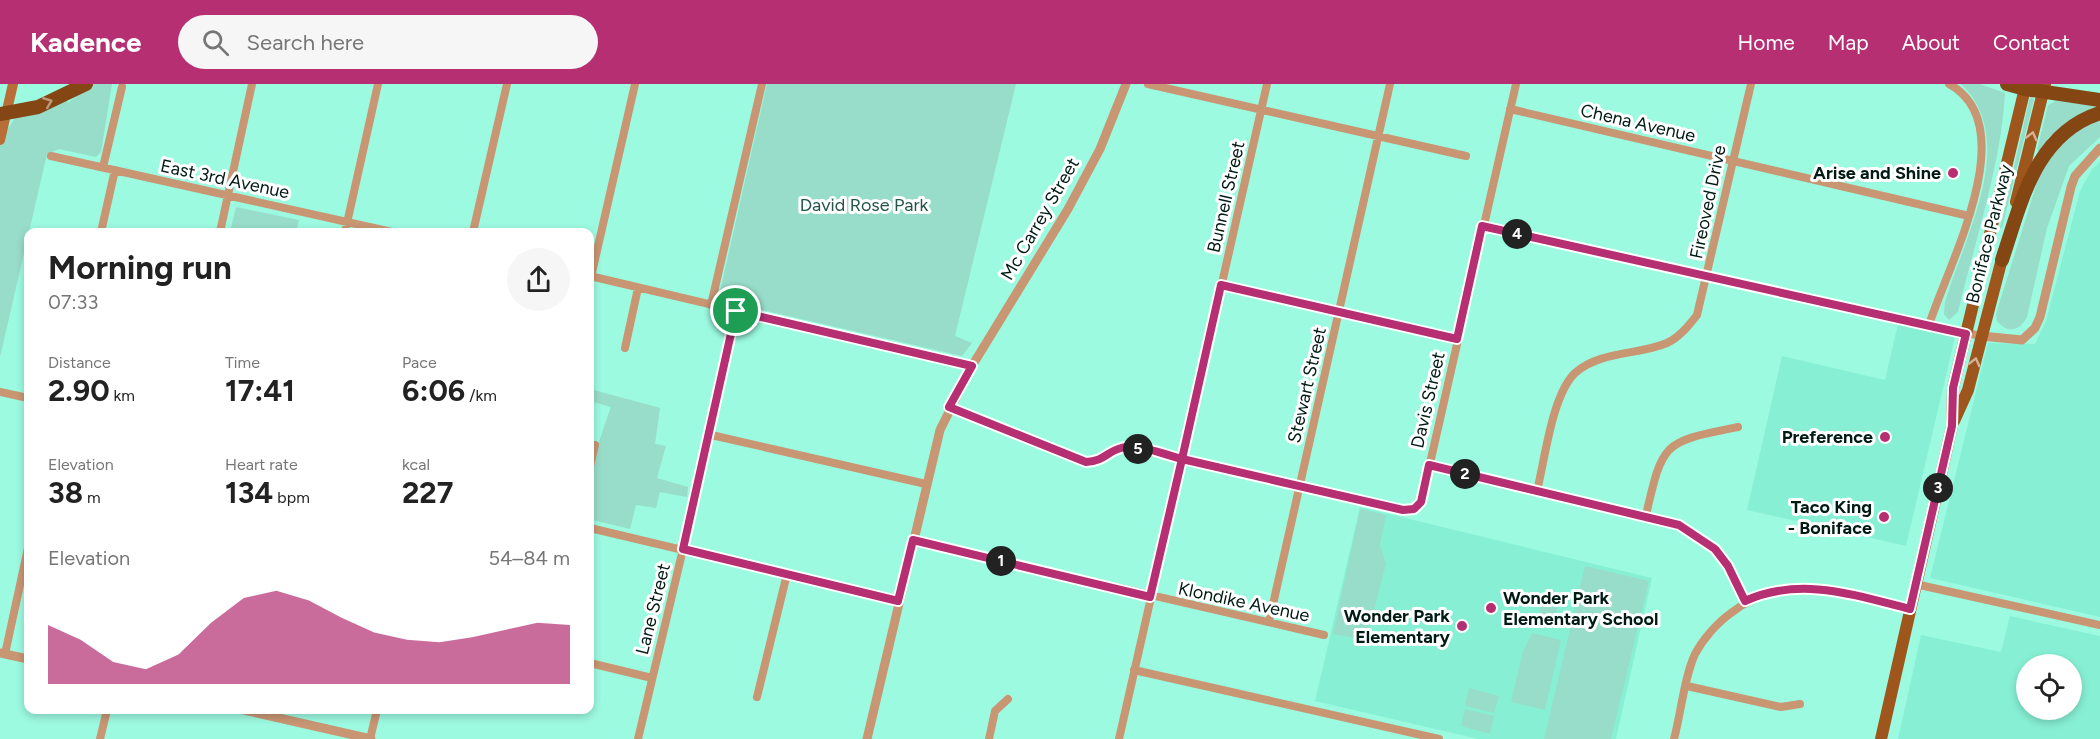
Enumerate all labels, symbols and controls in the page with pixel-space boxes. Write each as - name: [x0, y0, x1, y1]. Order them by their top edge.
- search box: [178, 15, 598, 69]
- text: Kadence: [30, 25, 142, 59]
- icon: search: [199, 26, 232, 59]
- text: Search here: [247, 29, 364, 56]
- text: Home: [1738, 30, 1795, 55]
- text: Map: [1828, 30, 1869, 55]
- text: About: [1902, 30, 1960, 55]
- text: Contact: [1993, 30, 2070, 55]
- one-way arrow: [42, 97, 53, 110]
- street label: Chena Avenue: [1578, 99, 1698, 147]
- one-way arrow: [2024, 132, 2037, 142]
- street label: Bunnell Street: [1202, 139, 1250, 255]
- street label: Fireoved Drive: [1685, 143, 1731, 261]
- street label: Mc Carrey Street: [996, 154, 1084, 284]
- street label: East 3rd Avenue: [159, 155, 292, 203]
- place label: Arise and Shine: [1813, 162, 1941, 184]
- street label: Boniface Parkway: [1961, 162, 2017, 306]
- marker: Arise and Shine: [1946, 166, 1960, 180]
- park label: David Rose Park: [800, 194, 929, 216]
- pin: 4: [1502, 219, 1532, 249]
- text: 4: [1512, 224, 1522, 243]
- text: Morning run: [48, 248, 232, 287]
- button: share: [507, 248, 570, 311]
- pin: [710, 285, 761, 336]
- text: 07:33: [48, 290, 98, 314]
- icon: arrive: [719, 294, 752, 327]
- street label: Stewart Street: [1283, 325, 1331, 445]
- street label: Davis Street: [1406, 349, 1450, 450]
- text: Distance: [48, 353, 111, 372]
- text: Time: [225, 353, 260, 372]
- text: Pace: [402, 353, 437, 372]
- one-way arrow: [1968, 357, 1981, 367]
- text: 2.90: [48, 372, 110, 409]
- text: 17:41: [225, 372, 295, 409]
- text: 6:06: [402, 372, 465, 409]
- text: km: [110, 386, 135, 405]
- text: /km: [465, 386, 497, 405]
- place label: Preference: [1782, 426, 1873, 448]
- marker: Preference: [1878, 430, 1892, 444]
- pin: 5: [1123, 434, 1153, 464]
- text: 5: [1133, 439, 1143, 458]
- text: Elevation: [48, 455, 114, 474]
- text: Heart rate: [225, 455, 298, 474]
- text: kcal: [402, 455, 430, 474]
- pin: 2: [1450, 459, 1480, 489]
- text: 2: [1460, 464, 1470, 483]
- pin: 3: [1923, 473, 1953, 503]
- text: 38: [48, 474, 83, 511]
- text: 134: [225, 474, 273, 511]
- text: 227: [402, 474, 453, 511]
- text: 3: [1934, 478, 1942, 497]
- text: m: [83, 488, 101, 507]
- text: bpm: [273, 488, 310, 507]
- place label: Taco King - Boniface: [1788, 496, 1872, 539]
- marker: Taco King - Boniface: [1877, 510, 1891, 524]
- text: Elevation: [48, 546, 130, 570]
- text: 54–84 m: [488, 546, 570, 570]
- pin: 1: [986, 546, 1016, 576]
- text: 1: [998, 551, 1004, 570]
- street label: Lane Street: [631, 561, 675, 657]
- street label: Klondike Avenue: [1176, 577, 1312, 627]
- place label: Wonder Park Elementary School: [1503, 587, 1658, 630]
- marker: Wonder Park Elementary School: [1484, 601, 1498, 615]
- place label: Wonder Park Elementary: [1344, 605, 1451, 648]
- marker: Wonder Park Elementary: [1455, 619, 1469, 633]
- map controls: [2016, 654, 2082, 720]
- button: locate: [2016, 654, 2082, 720]

